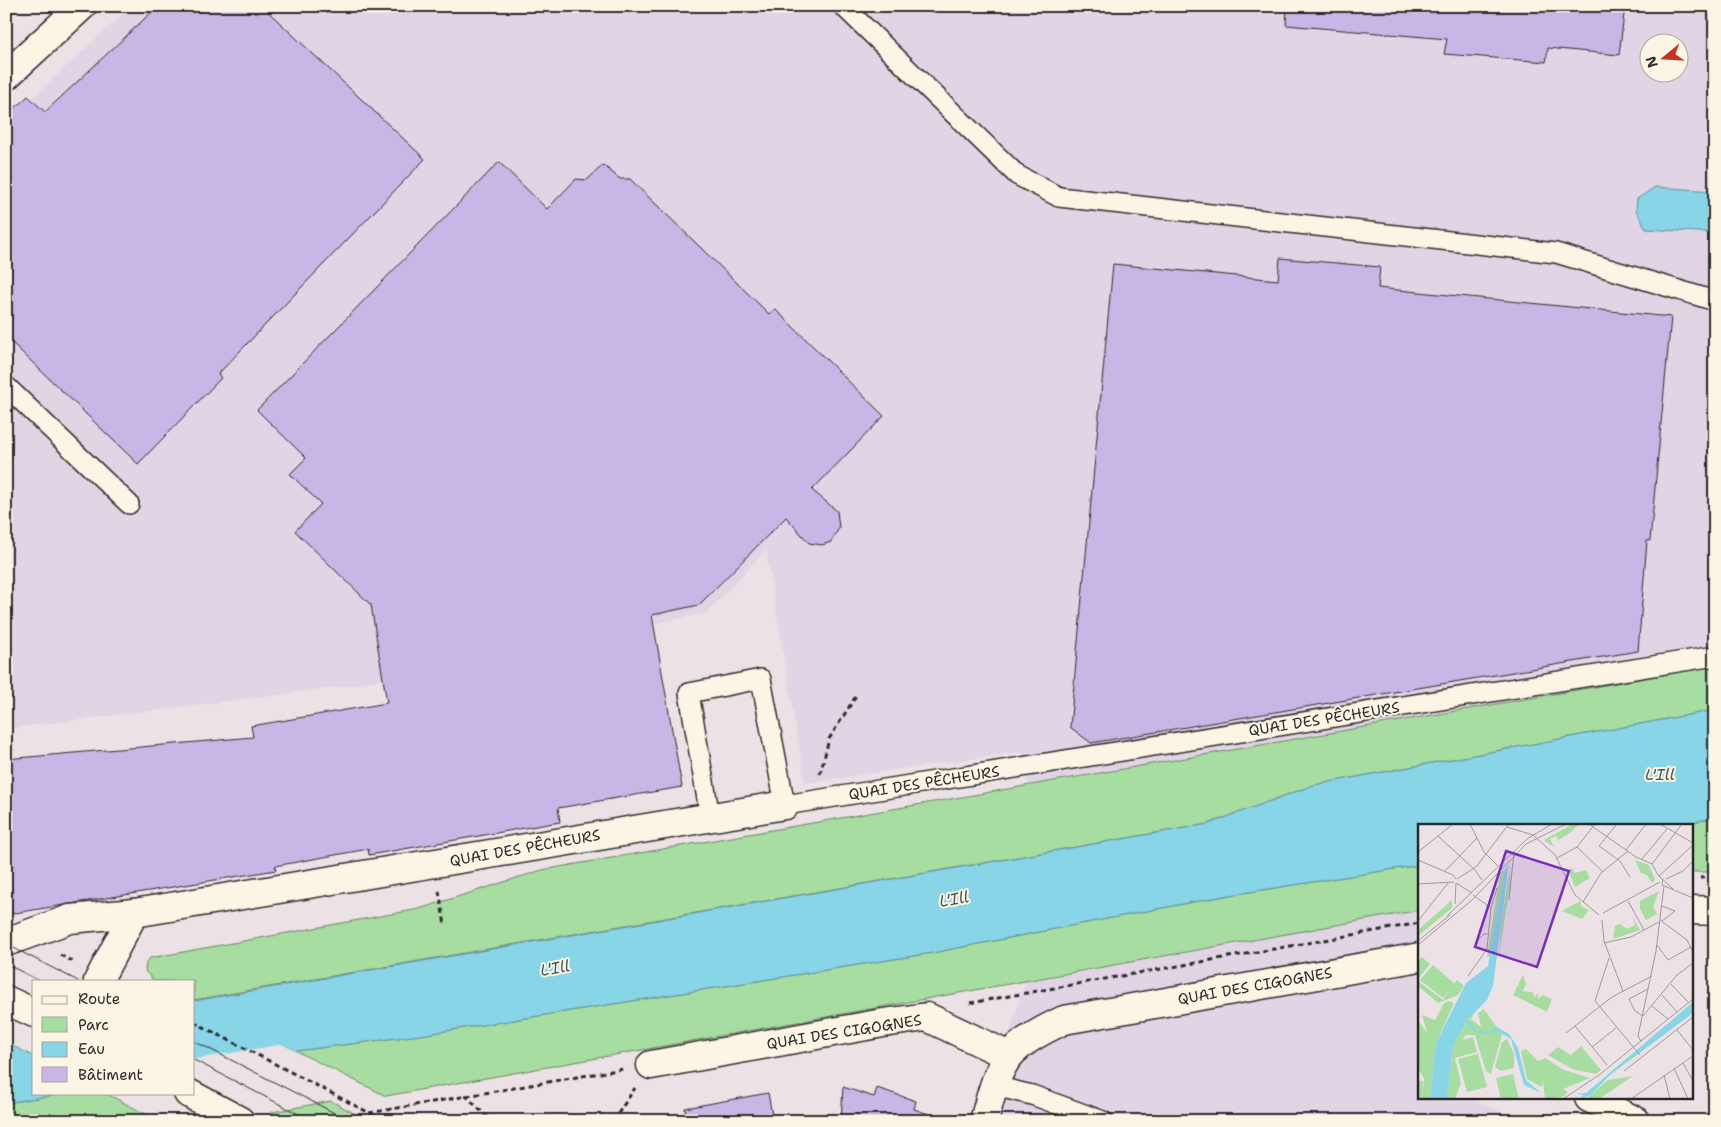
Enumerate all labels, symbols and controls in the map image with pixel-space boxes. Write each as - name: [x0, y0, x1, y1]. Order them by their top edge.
- north arrow: [1638, 32, 1688, 82]
- text: N: [1641, 54, 1662, 70]
- street label: QUAI DES PÊCHEURS: [1247, 696, 1401, 741]
- street label: QUAI DES PÊCHEURS: [847, 760, 1001, 805]
- water label: L'Ill: [1645, 764, 1675, 785]
- street label: QUAI DES PÊCHEURS: [448, 824, 602, 871]
- inset map: [1418, 824, 1694, 1100]
- water label: L'Ill: [937, 886, 971, 912]
- water label: L'Ill: [538, 955, 572, 981]
- street label: QUAI DES CIGOGNES: [1176, 963, 1334, 1009]
- legend: [32, 980, 195, 1094]
- text: Route: [78, 989, 120, 1009]
- street label: QUAI DES CIGOGNES: [765, 1010, 923, 1054]
- text: Parc: [78, 1015, 109, 1035]
- text: Eau: [78, 1039, 105, 1059]
- text: Bâtiment: [78, 1065, 143, 1085]

